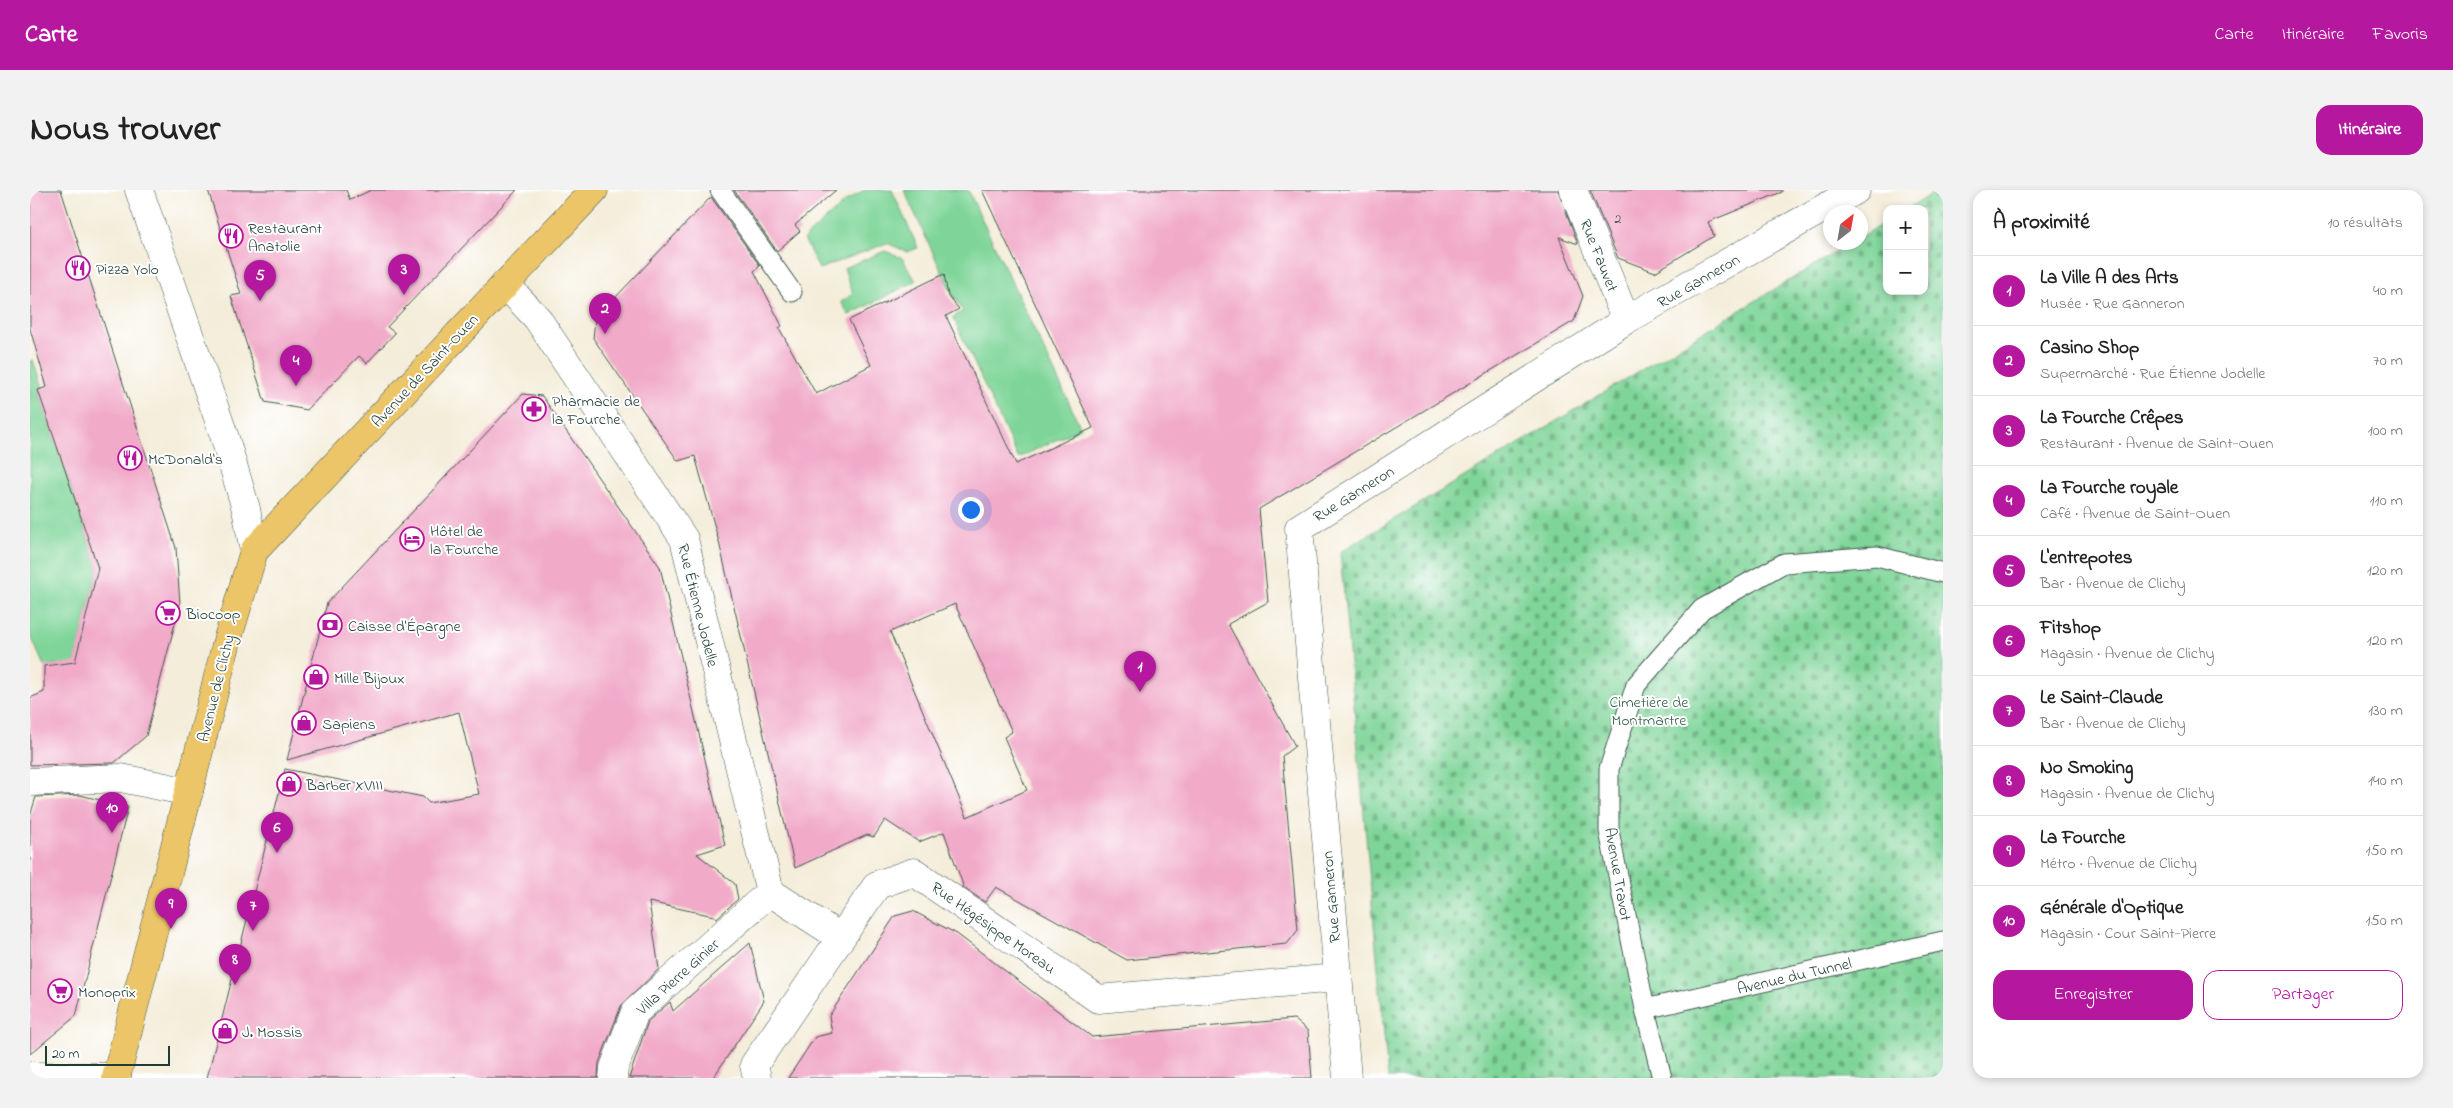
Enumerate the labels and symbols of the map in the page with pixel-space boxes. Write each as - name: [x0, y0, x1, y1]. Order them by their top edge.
- north arrow: [1823, 205, 1868, 250]
- house number: 2: [1615, 209, 1622, 230]
- street label: Rue Fauvet: [1573, 216, 1624, 296]
- place label: Restaurant Anatolie: [248, 217, 323, 259]
- restaurant icon: Restaurant Anatolie: [218, 223, 244, 249]
- street label: Rue Ganneron: [1653, 248, 1745, 315]
- pin: 3: [388, 254, 420, 295]
- restaurant icon: Pizza Yolo: [65, 255, 91, 281]
- place label: Pizza Yolo: [96, 258, 159, 282]
- pin: 5: [244, 260, 276, 301]
- pin: 2: [589, 293, 621, 334]
- street label: Avenue de Saint-Ouen: [366, 309, 485, 434]
- pin: 4: [280, 345, 312, 386]
- place label: Pharmacie de la Fourche: [552, 390, 641, 432]
- pharmacy icon: Pharmacie de la Fourche: [521, 396, 547, 422]
- restaurant icon: McDonald's: [117, 445, 143, 471]
- place label: McDonald's: [148, 448, 223, 472]
- street label: Rue Ganneron: [1309, 460, 1399, 529]
- your location: [958, 497, 984, 523]
- place label: Hôtel de la Fourche: [430, 520, 499, 562]
- hotel icon: Hôtel de la Fourche: [399, 526, 425, 552]
- street label: Rue Étienne Jodelle: [670, 541, 724, 670]
- supermarket icon: Biocoop: [155, 600, 181, 626]
- place label: Biocoop: [185, 603, 241, 627]
- bank icon: Caisse d'Épargne: [317, 612, 343, 638]
- place label: Caisse d'Épargne: [348, 615, 462, 639]
- street label: Avenue de Clichy: [192, 632, 242, 745]
- pin: 1: [1124, 651, 1156, 692]
- shop icon: Mille Bijoux: [303, 664, 329, 690]
- place label: Mille Bijoux: [334, 667, 405, 691]
- park label: Cimetière de Montmartre: [1610, 691, 1689, 733]
- shop icon: Sapiens: [291, 710, 317, 736]
- place label: Sapiens: [322, 713, 376, 737]
- shop icon: Barber XVIII: [276, 771, 302, 797]
- place label: Barber XVIII: [305, 774, 383, 798]
- pin: 10: [96, 792, 128, 833]
- pin: 6: [261, 812, 293, 853]
- street label: Avenue Travot: [1597, 826, 1637, 924]
- street label: Rue Ganneron: [1316, 850, 1348, 944]
- street label: Rue Hégésippe Moreau: [926, 877, 1060, 981]
- pin: 9: [155, 888, 187, 929]
- pin: 7: [237, 890, 269, 931]
- street label: Villa Pierre Ginier: [631, 934, 725, 1022]
- pin: 8: [219, 944, 251, 985]
- street label: Avenue du Tunnel: [1735, 952, 1854, 1002]
- supermarket icon: Monoprix: [47, 978, 73, 1004]
- place label: Monoprix: [78, 981, 136, 1005]
- shop icon: J. Mossis: [212, 1018, 238, 1044]
- place label: J. Mossis: [242, 1021, 302, 1045]
- scale bar: [45, 1043, 170, 1066]

